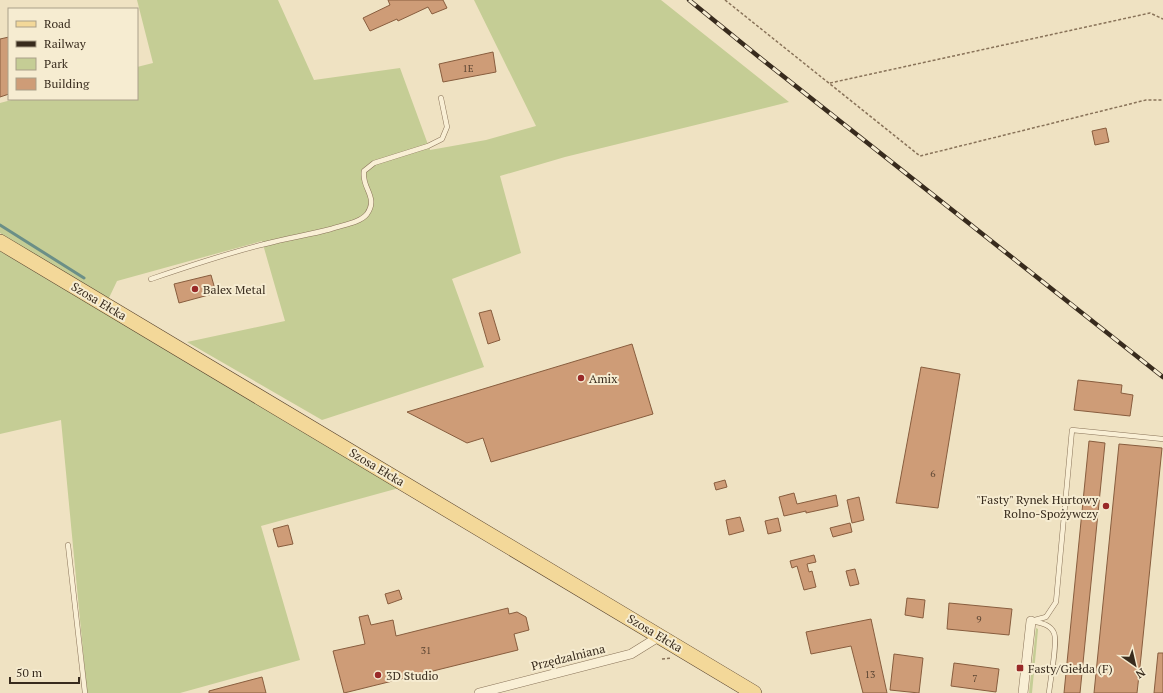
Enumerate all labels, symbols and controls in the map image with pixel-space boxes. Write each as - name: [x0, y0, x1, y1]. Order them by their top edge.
- legend: [8, 8, 138, 100]
- text: Road: [44, 16, 71, 31]
- text: Railway: [44, 36, 87, 51]
- text: Park: [44, 56, 69, 71]
- house number: 1E: [462, 62, 474, 75]
- text: Building: [44, 76, 90, 91]
- street label: Szosa Ełcka: [69, 279, 129, 323]
- place label: Balex Metal: [203, 282, 266, 297]
- marker: Balex Metal: [190, 284, 200, 294]
- place label: Amix: [589, 371, 618, 386]
- marker: Amix: [576, 373, 586, 383]
- street label: Szosa Ełcka: [347, 445, 407, 489]
- house number: 6: [930, 467, 936, 480]
- place label: "Fasty" Rynek Hurtowy Rolno-Spożywczy: [976, 492, 1099, 521]
- marker: "Fasty" Rynek Hurtowy Rolno-Spożywczy: [1101, 501, 1111, 511]
- street label: Szosa Ełcka: [625, 611, 685, 655]
- house number: 9: [976, 613, 982, 626]
- street label: Przędzalniana: [529, 641, 607, 673]
- house number: 31: [421, 644, 431, 657]
- north arrow: [1115, 645, 1155, 685]
- scale bar: [10, 659, 79, 685]
- place label: Fasty/Giełda (F): [1028, 661, 1113, 676]
- marker: Fasty/Giełda (F): [1015, 663, 1025, 673]
- text: 50 m: [16, 665, 43, 680]
- text: N: [1133, 665, 1148, 682]
- place label: 3D Studio: [386, 668, 439, 683]
- house number: 13: [865, 668, 875, 681]
- marker: 3D Studio: [373, 670, 383, 680]
- house number: 7: [972, 672, 978, 685]

